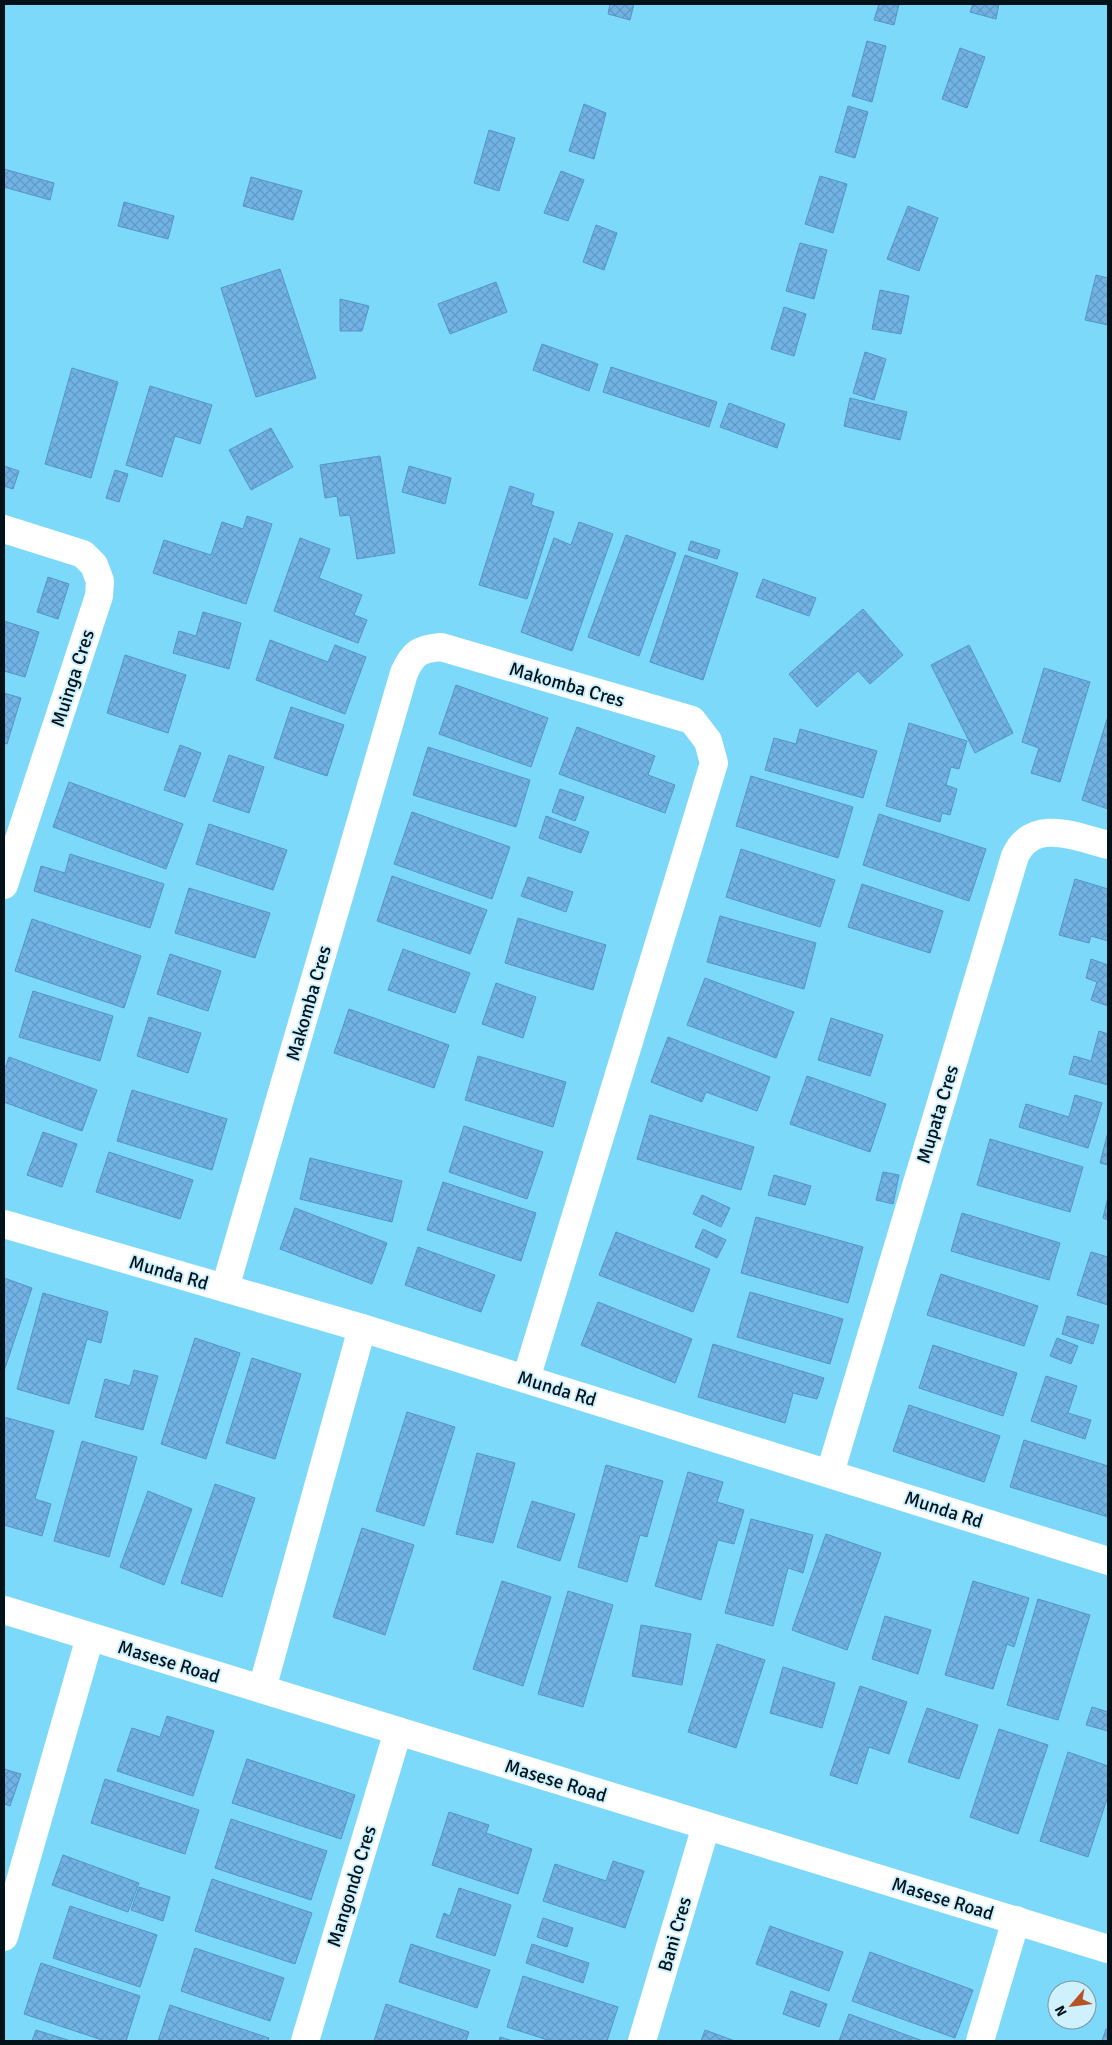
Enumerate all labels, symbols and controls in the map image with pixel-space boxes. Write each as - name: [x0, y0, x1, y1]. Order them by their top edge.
- street label: Muinga Cres: [46, 627, 100, 730]
- street label: Makomba Cres: [506, 657, 627, 713]
- street label: Makomba Cres: [281, 943, 337, 1064]
- street label: Mupata Cres: [912, 1062, 964, 1166]
- street label: Munda Rd: [126, 1250, 211, 1296]
- street label: Munda Rd: [514, 1366, 599, 1412]
- street label: Munda Rd: [901, 1486, 986, 1534]
- street label: Masese Road: [115, 1635, 223, 1689]
- street label: Masese Road: [502, 1754, 610, 1808]
- street label: Mangondo Cres: [322, 1823, 382, 1950]
- street label: Masese Road: [889, 1872, 997, 1926]
- street label: Bani Cres: [653, 1894, 697, 1974]
- north arrow: [1047, 1980, 1097, 2030]
- text: N: [1051, 2003, 1071, 2019]

